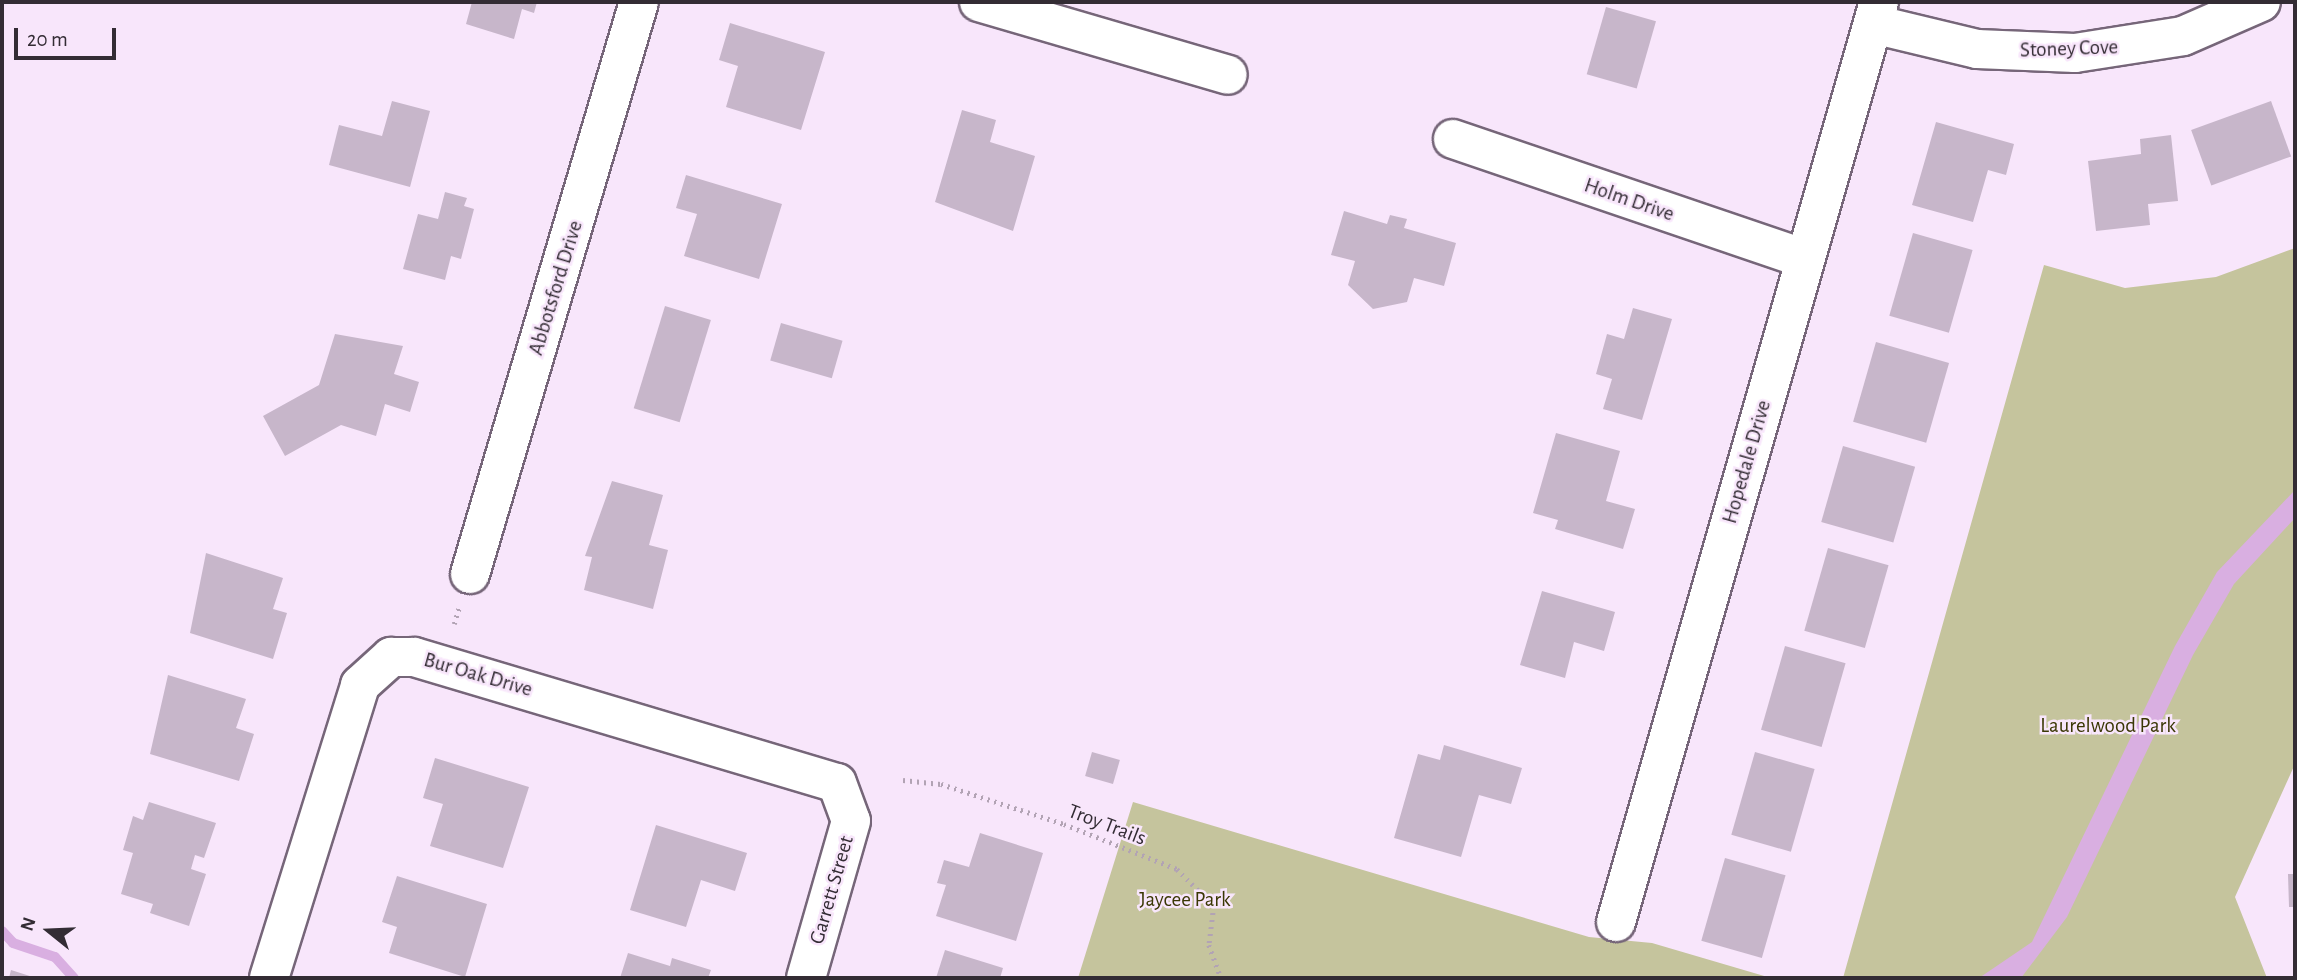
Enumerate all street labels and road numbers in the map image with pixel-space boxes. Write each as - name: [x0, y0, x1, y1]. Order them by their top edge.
- street label: Stoney Cove: [2020, 35, 2118, 63]
- street label: Holm Drive: [1581, 173, 1677, 227]
- street label: Abbotsford Drive: [524, 218, 588, 358]
- street label: Hopedale Drive: [1717, 397, 1777, 527]
- street label: Bur Oak Drive: [421, 647, 535, 703]
- street label: Troy Trails: [1064, 799, 1150, 851]
- street label: Garrett Street: [805, 833, 859, 947]

